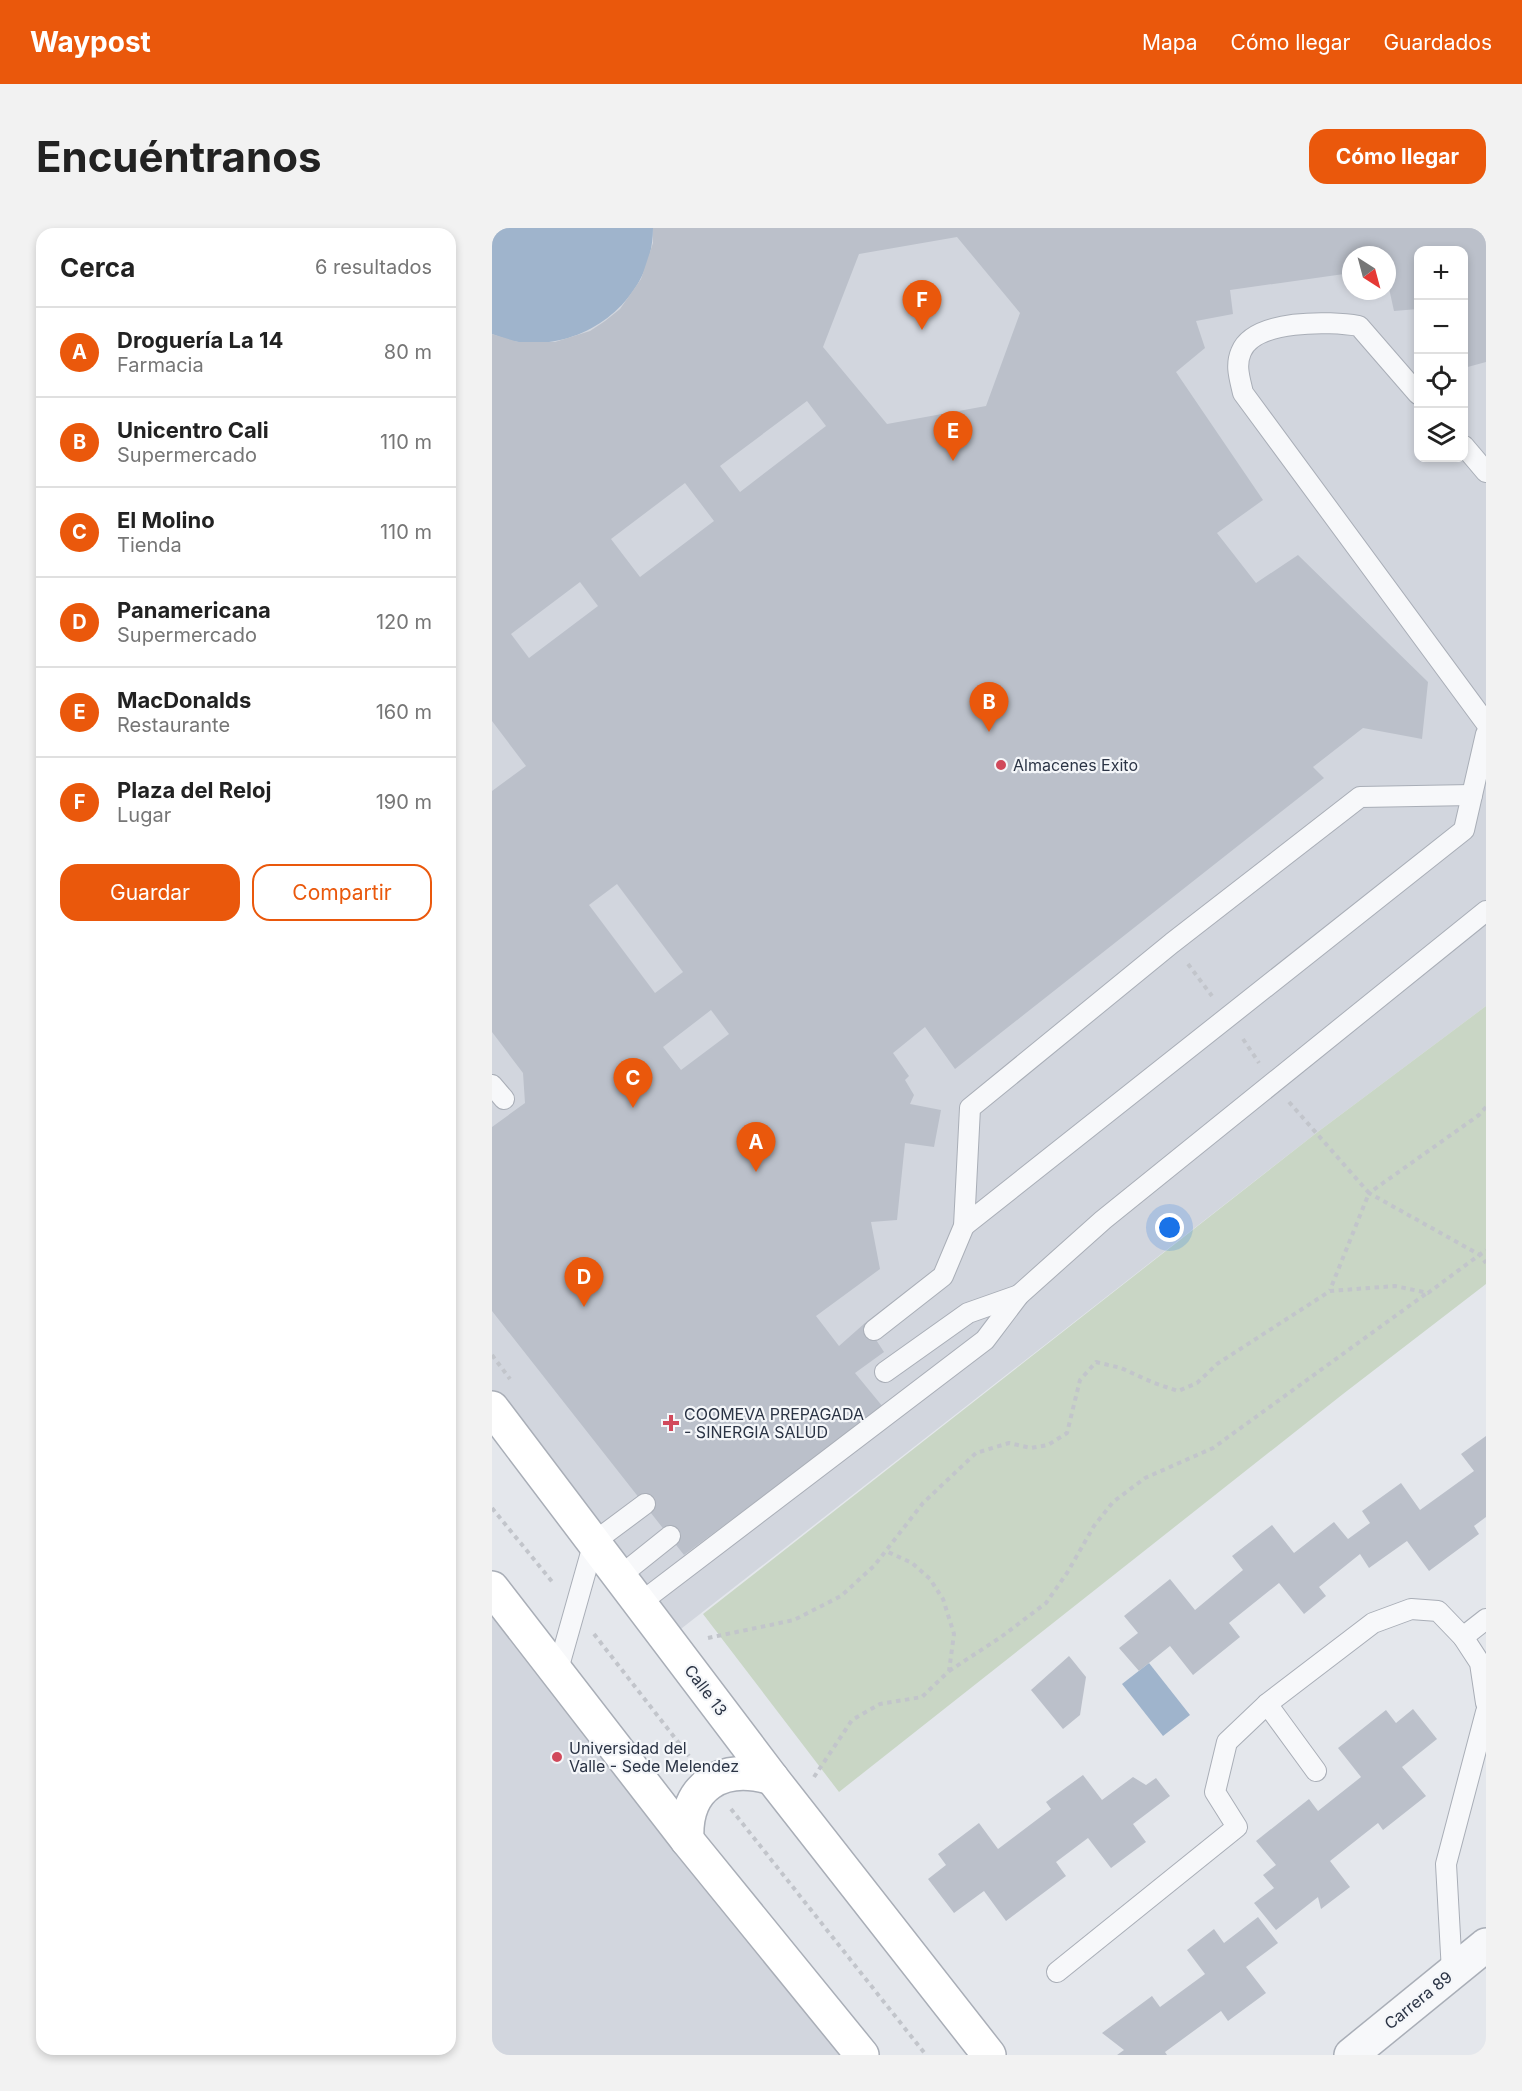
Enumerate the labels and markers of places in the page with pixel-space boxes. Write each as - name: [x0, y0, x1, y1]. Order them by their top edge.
- pin: F: [902, 280, 942, 330]
- pin: E: [934, 412, 972, 461]
- pin: B: [970, 682, 1008, 732]
- place label: Almacenes Exito: [1013, 755, 1138, 775]
- marker: Almacenes Exito: [994, 758, 1008, 772]
- pin: C: [614, 1058, 652, 1108]
- pin: A: [736, 1122, 776, 1172]
- pin: D: [564, 1258, 604, 1307]
- place label: COOMEVA PREPAGADA - SINERGIA SALUD: [684, 1404, 864, 1442]
- marker: COOMEVA PREPAGADA - SINERGIA SALUD: [662, 1414, 680, 1432]
- place label: Universidad del Valle - Sede Melendez: [569, 1738, 739, 1776]
- marker: Universidad del Valle - Sede Melendez: [550, 1750, 564, 1764]

